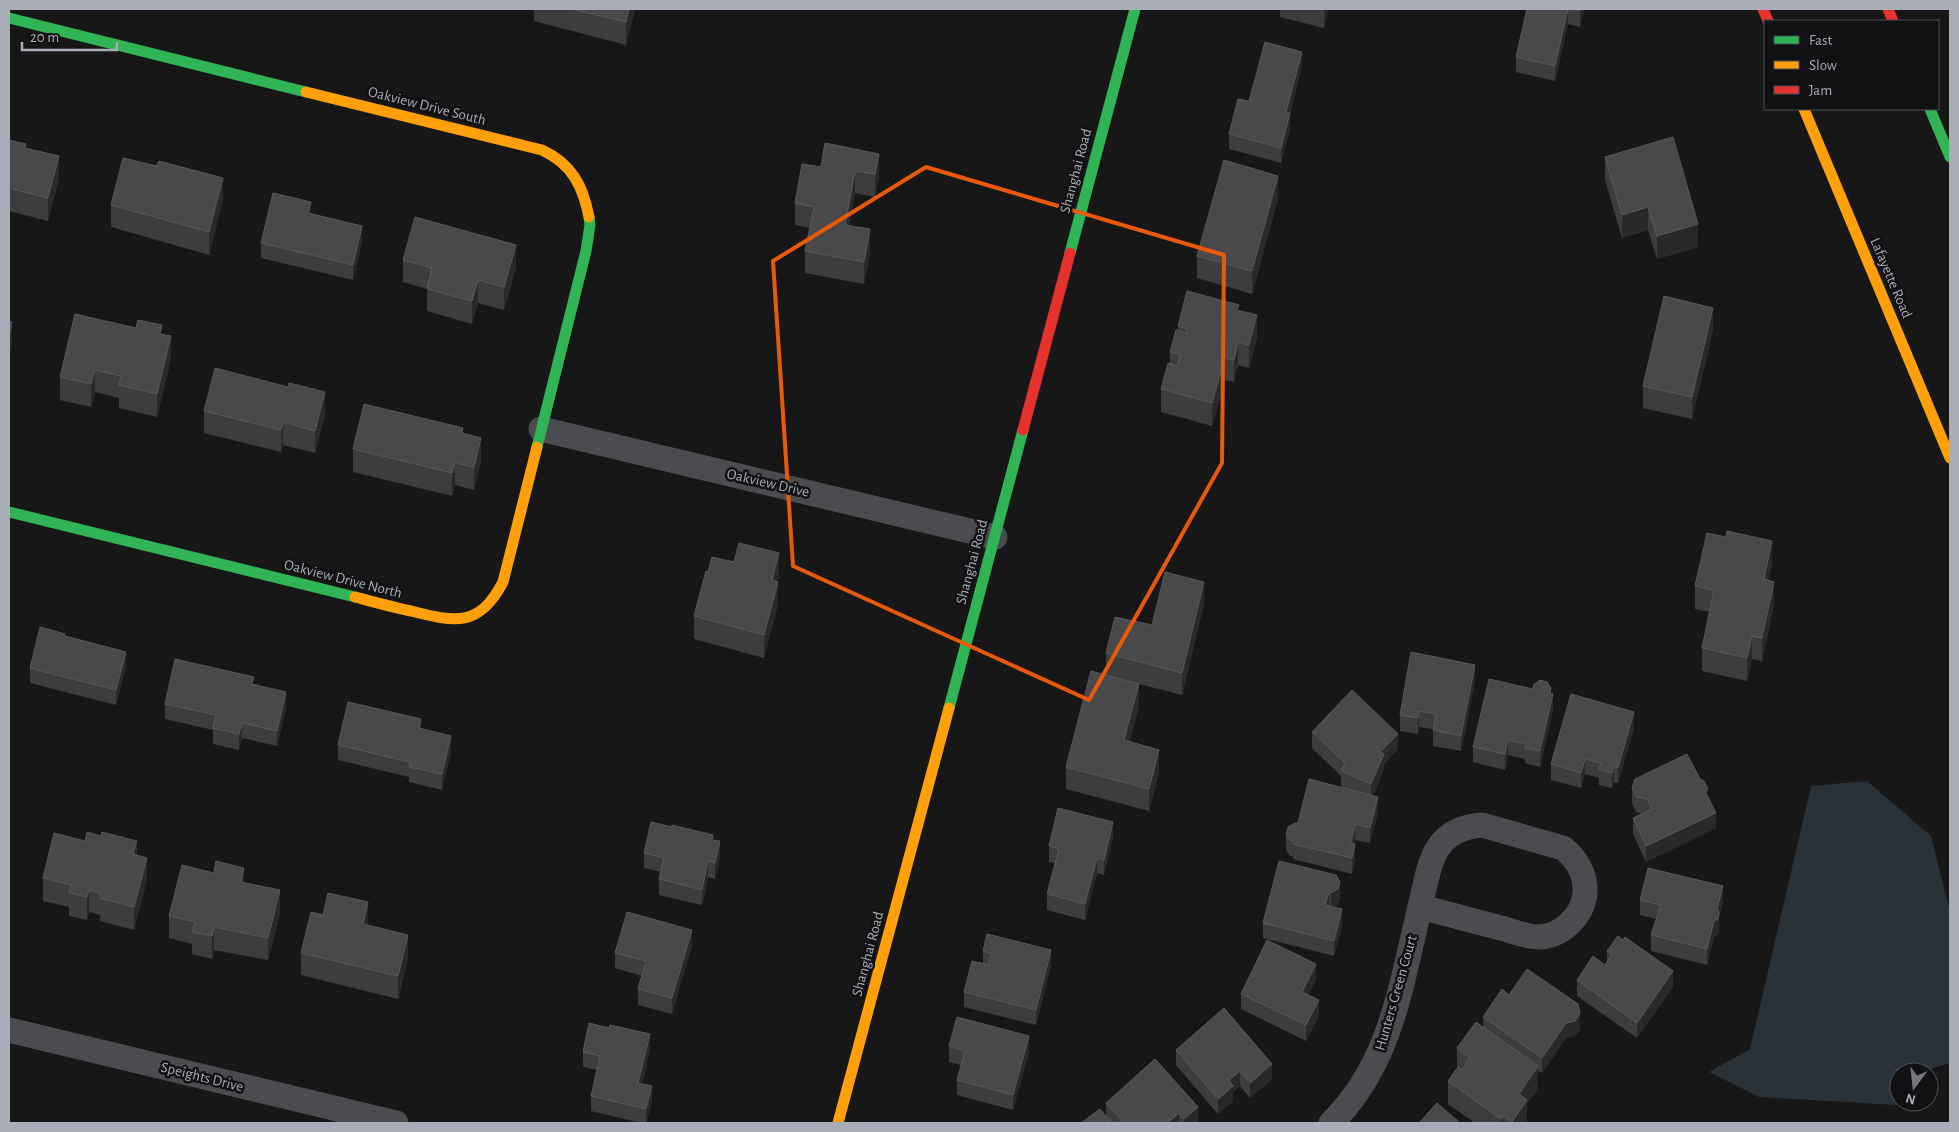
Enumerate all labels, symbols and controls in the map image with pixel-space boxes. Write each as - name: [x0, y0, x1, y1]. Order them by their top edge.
- scale bar: [22, 20, 118, 52]
- legend: [1764, 20, 1939, 110]
- text: 20 m: [30, 30, 59, 45]
- text: Fast: [1809, 33, 1833, 48]
- text: Slow: [1809, 58, 1837, 73]
- text: Jam: [1809, 83, 1832, 98]
- street label: Oakview Drive South: [367, 84, 487, 128]
- street label: Shanghai Road: [1057, 127, 1095, 215]
- street label: Lafayette Road: [1867, 236, 1915, 321]
- street label: Oakview Drive: [725, 466, 811, 500]
- street label: Shanghai Road: [953, 518, 991, 606]
- street label: Oakview Drive North: [282, 557, 404, 601]
- street label: Shanghai Road: [849, 910, 887, 998]
- street label: Hunters Green Court: [1372, 933, 1420, 1052]
- street label: Speights Drive: [159, 1060, 245, 1095]
- north arrow: [1889, 1062, 1939, 1112]
- text: N: [1904, 1091, 1917, 1107]

